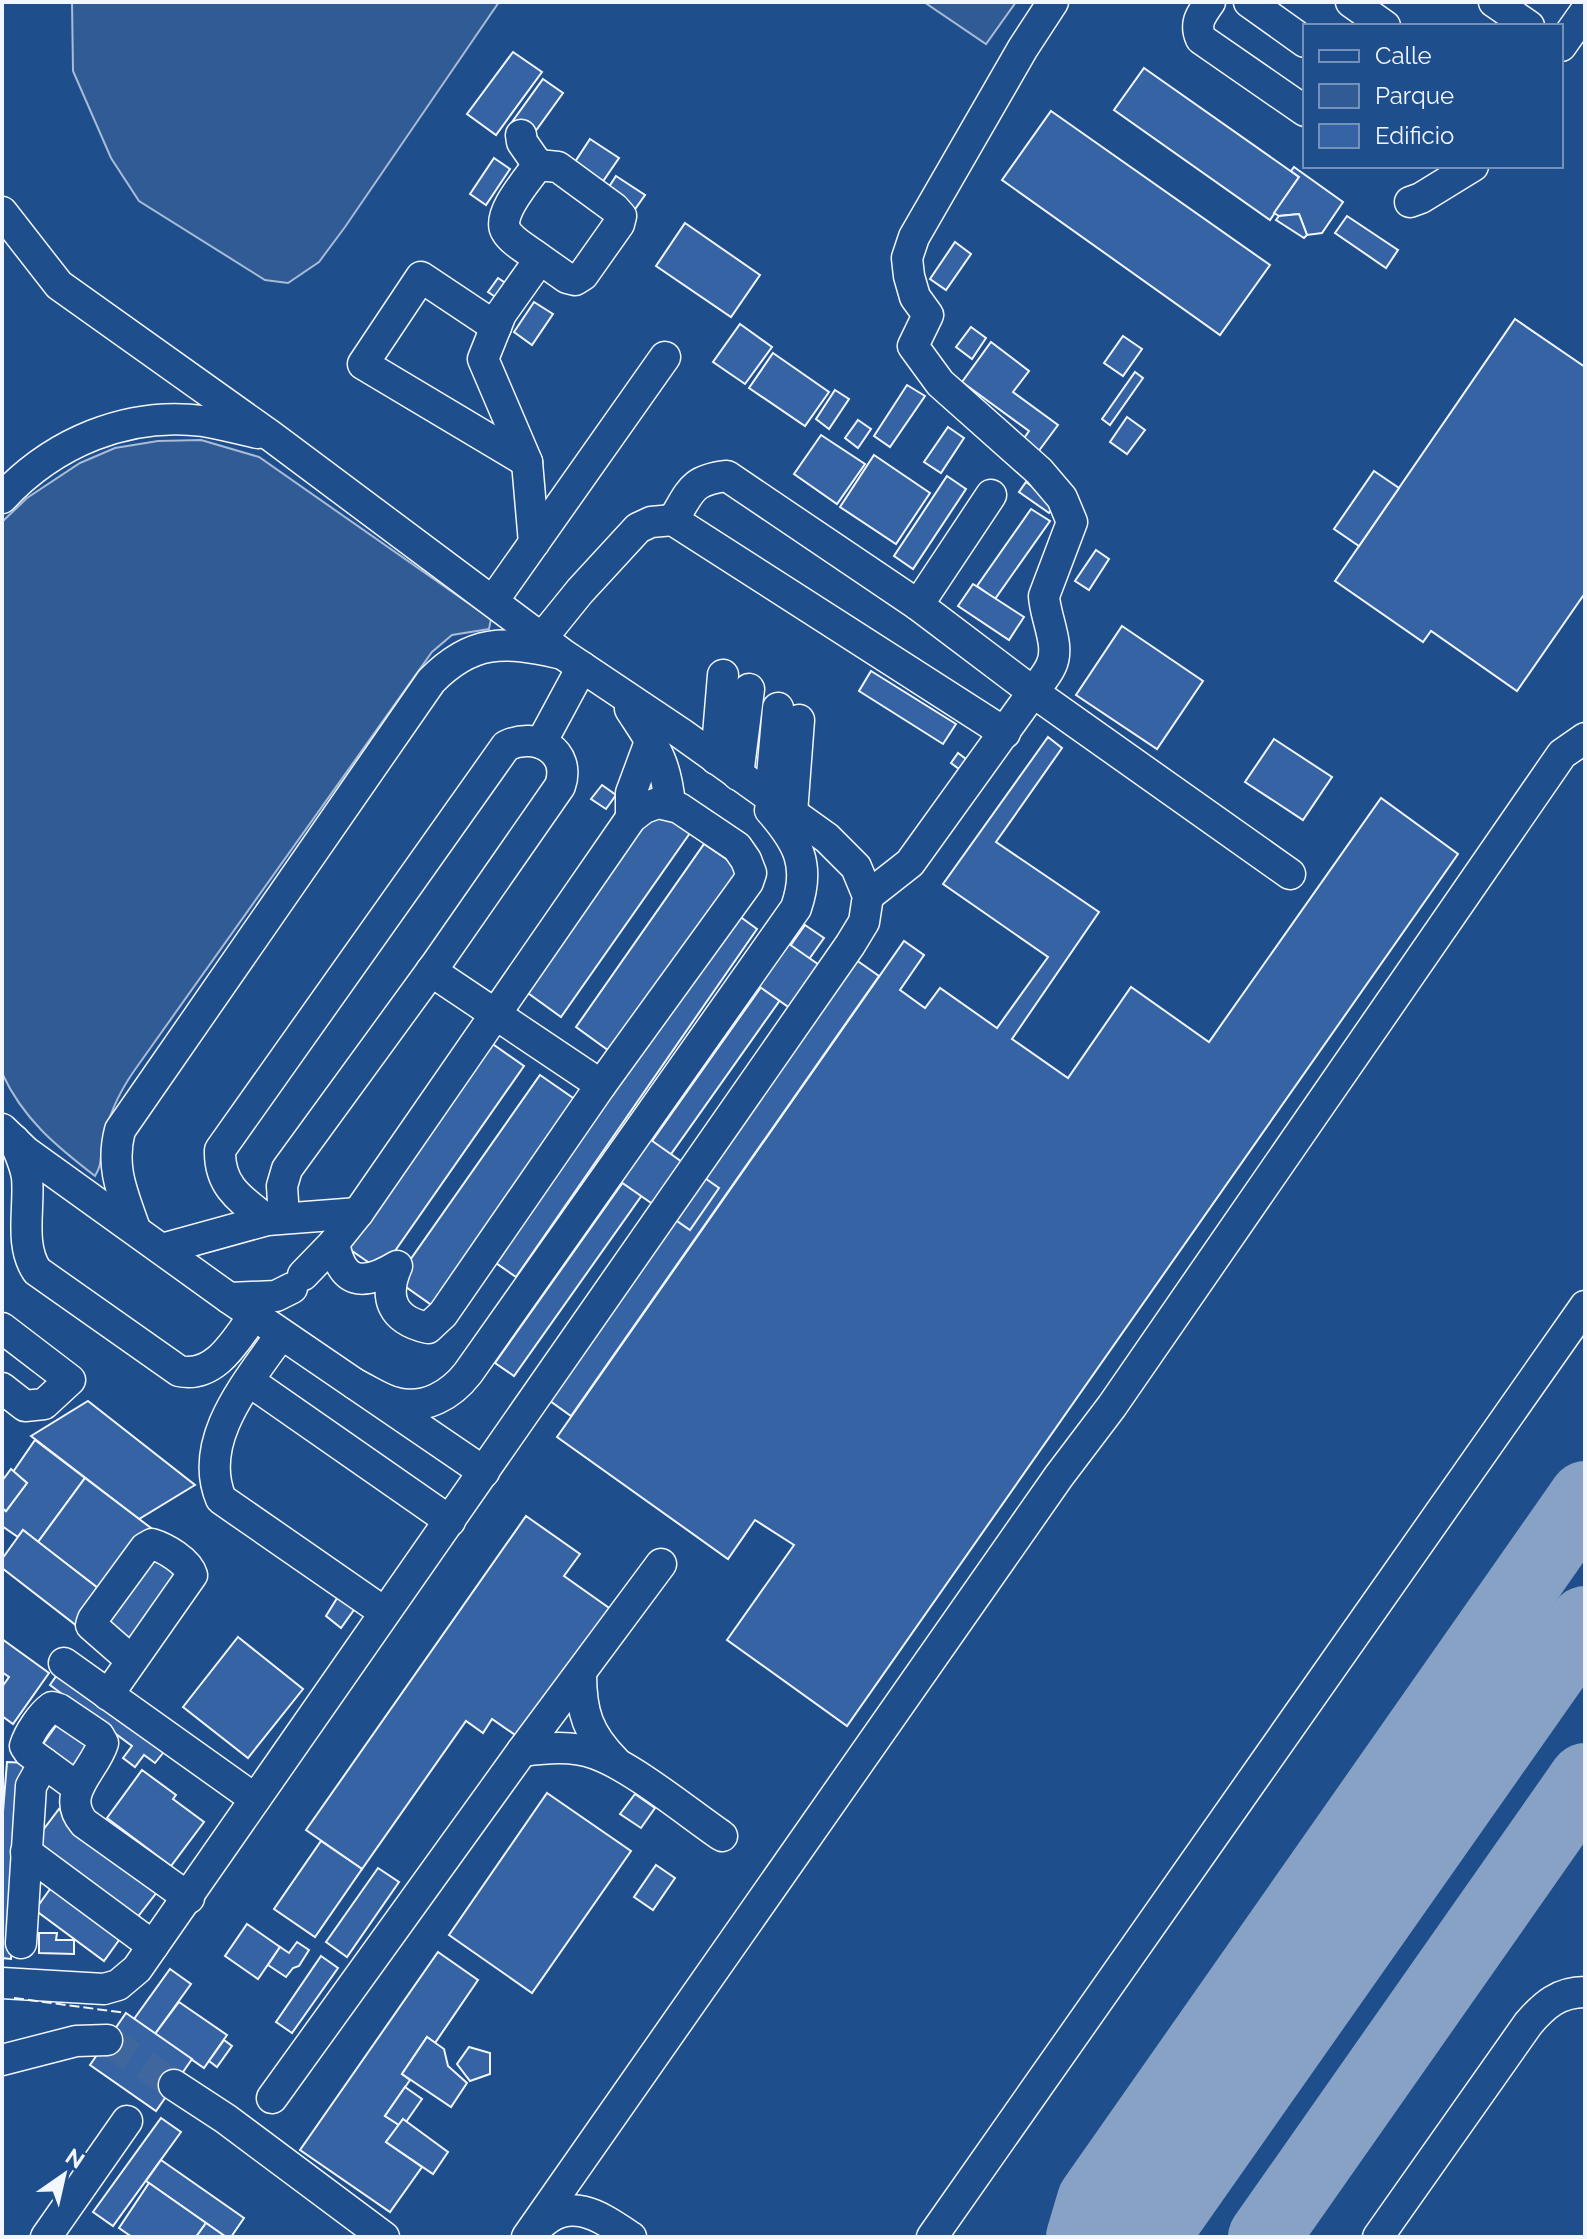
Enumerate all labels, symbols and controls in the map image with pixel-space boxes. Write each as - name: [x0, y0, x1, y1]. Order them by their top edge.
- legend: [1303, 24, 1563, 168]
- text: Calle: [1375, 41, 1432, 70]
- text: Parque: [1375, 81, 1454, 110]
- text: Edificio: [1375, 121, 1454, 150]
- north arrow: [24, 2135, 104, 2215]
- text: N: [61, 2143, 89, 2174]

